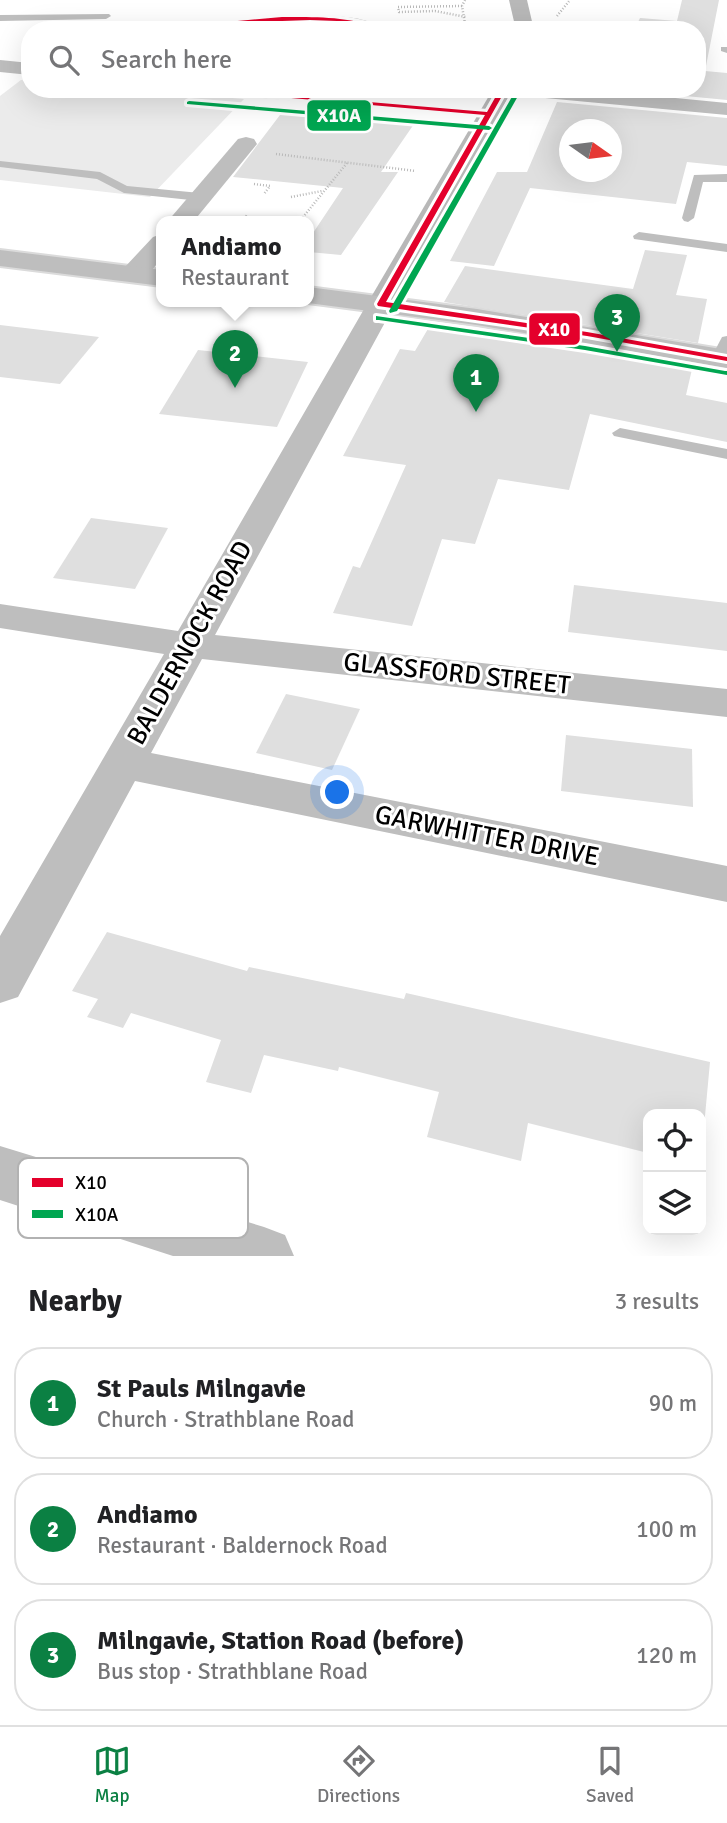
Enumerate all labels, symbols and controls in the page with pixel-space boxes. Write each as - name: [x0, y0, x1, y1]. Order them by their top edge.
- search box: [21, 21, 706, 98]
- icon: search: [45, 41, 83, 79]
- text: Search here: [101, 44, 232, 76]
- line badge: X10A: [306, 99, 372, 132]
- text: X10A: [317, 104, 361, 128]
- north arrow: [559, 119, 622, 182]
- popup: [156, 216, 314, 307]
- text: Andiamo: [181, 231, 282, 263]
- text: Restaurant: [181, 263, 289, 292]
- pin: 3: [594, 294, 640, 352]
- line badge: X10: [528, 312, 581, 346]
- text: X10: [538, 318, 570, 342]
- pin: 2: [212, 330, 258, 388]
- pin: 1: [453, 354, 499, 412]
- street label: BALDERNOCK ROAD: [121, 535, 259, 751]
- street label: GLASSFORD STREET: [342, 646, 572, 702]
- your location: [320, 775, 354, 809]
- street label: GARWHITTER DRIVE: [372, 799, 602, 873]
- map controls: [643, 1109, 706, 1235]
- button: locate: [643, 1109, 706, 1172]
- legend: [18, 1158, 248, 1238]
- text: X10: [75, 1171, 107, 1195]
- button: layers: [643, 1172, 706, 1235]
- text: X10A: [75, 1203, 119, 1227]
- text: Nearby: [28, 1283, 122, 1320]
- text: 3 results: [615, 1287, 699, 1316]
- text: St Pauls Milngavie: [97, 1373, 306, 1405]
- text: 1: [47, 1389, 59, 1418]
- text: 90 m: [649, 1389, 697, 1418]
- text: Church · Strathblane Road: [97, 1405, 355, 1434]
- text: Andiamo: [97, 1499, 197, 1531]
- text: 2: [47, 1515, 59, 1544]
- text: 100 m: [636, 1515, 697, 1544]
- text: Restaurant · Baldernock Road: [97, 1531, 388, 1560]
- text: Milngavie, Station Road (before): [97, 1625, 464, 1657]
- text: 3: [47, 1641, 59, 1670]
- text: 120 m: [636, 1641, 697, 1670]
- text: Bus stop · Strathblane Road: [97, 1657, 368, 1686]
- tab: Map: [93, 1742, 131, 1808]
- tab: Directions: [317, 1742, 400, 1808]
- tab: Saved: [586, 1742, 634, 1808]

